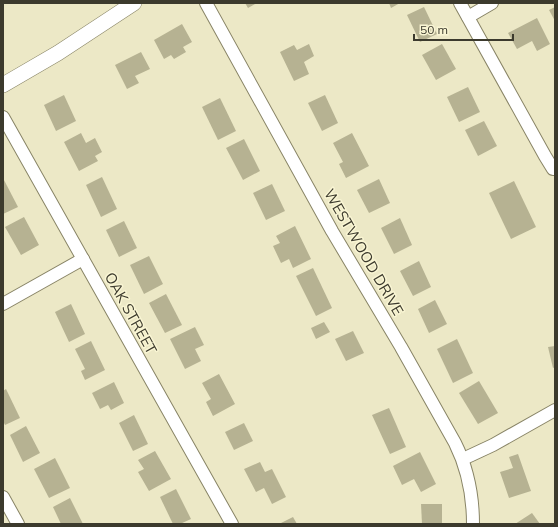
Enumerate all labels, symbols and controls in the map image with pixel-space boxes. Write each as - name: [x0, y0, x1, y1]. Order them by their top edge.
- scale bar: [414, 16, 513, 42]
- text: 50 m: [420, 22, 448, 37]
- street label: WESTWOOD DRIVE: [320, 185, 408, 319]
- street label: OAK STREET: [101, 269, 161, 357]

